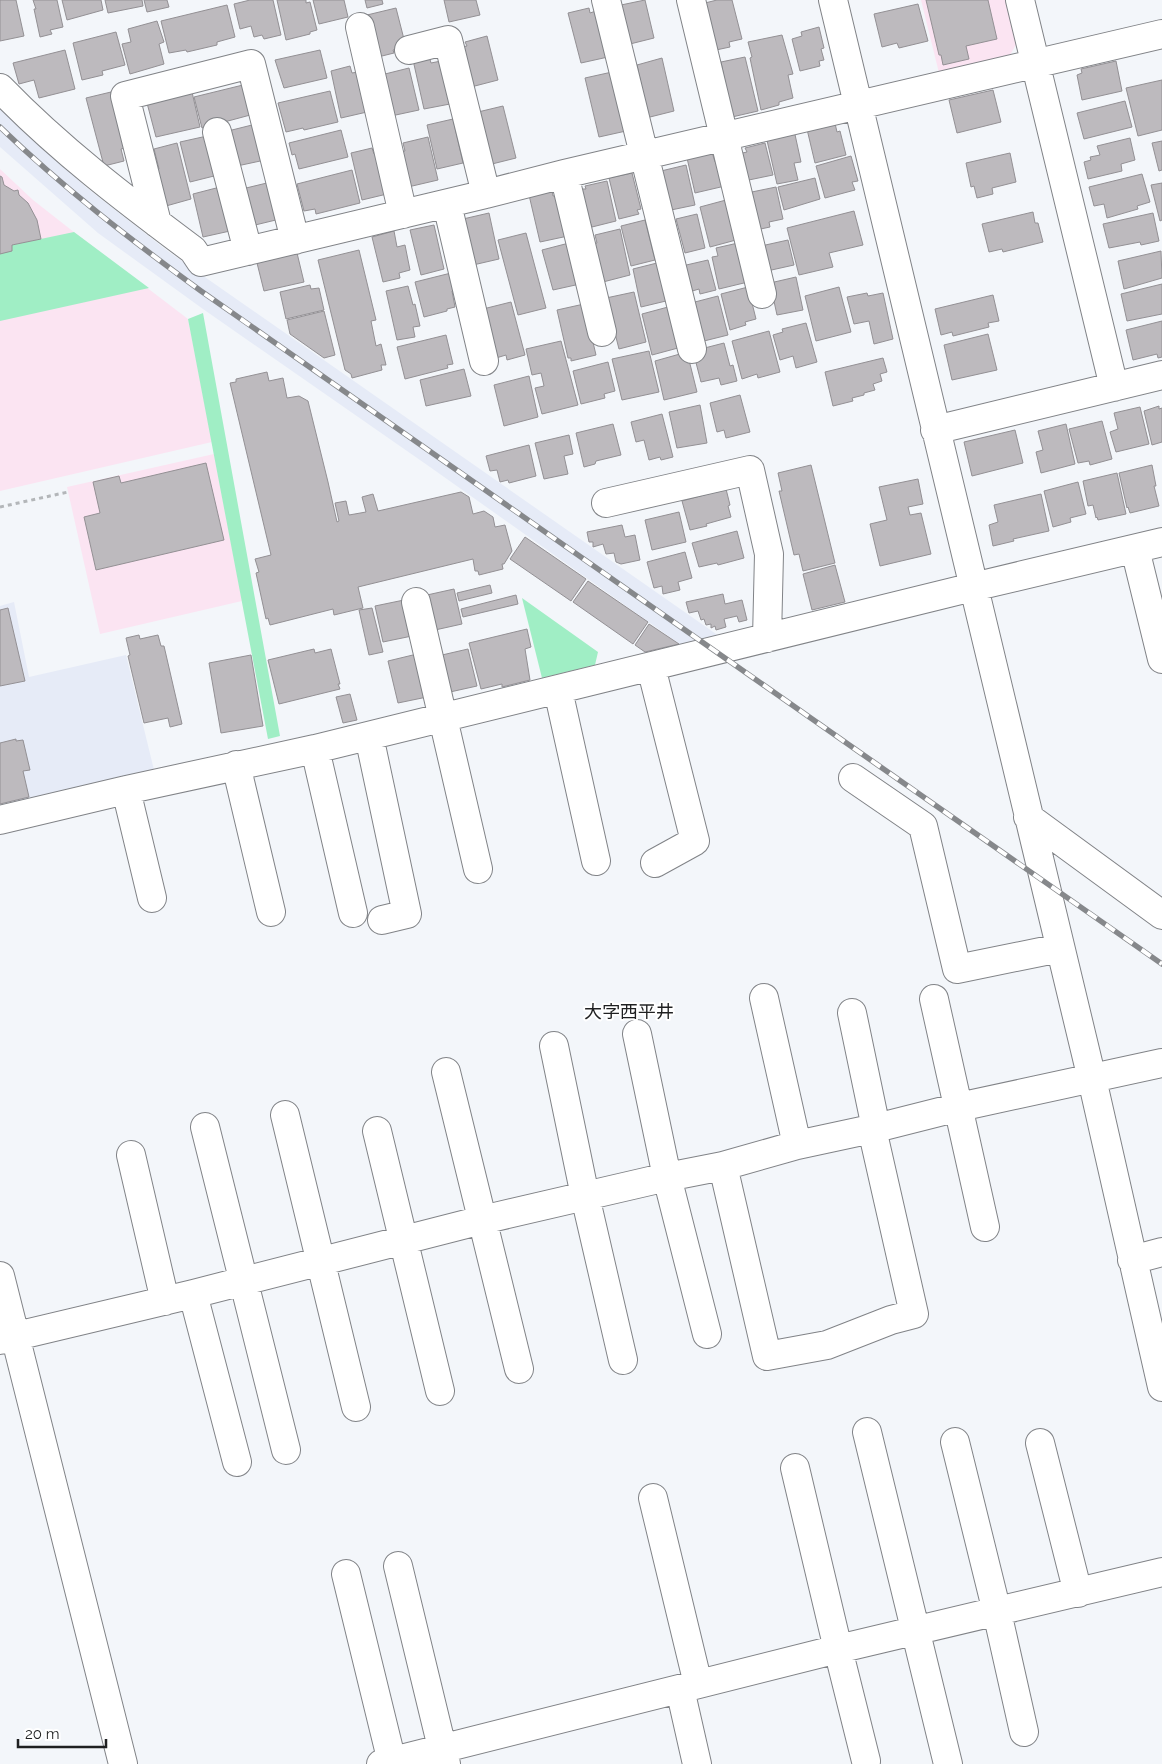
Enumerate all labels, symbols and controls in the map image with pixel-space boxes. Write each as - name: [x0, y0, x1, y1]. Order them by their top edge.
- district label: 大字西平井: [584, 1001, 674, 1022]
- scale bar: [18, 1716, 105, 1748]
- text: 20 m: [25, 1725, 60, 1743]

